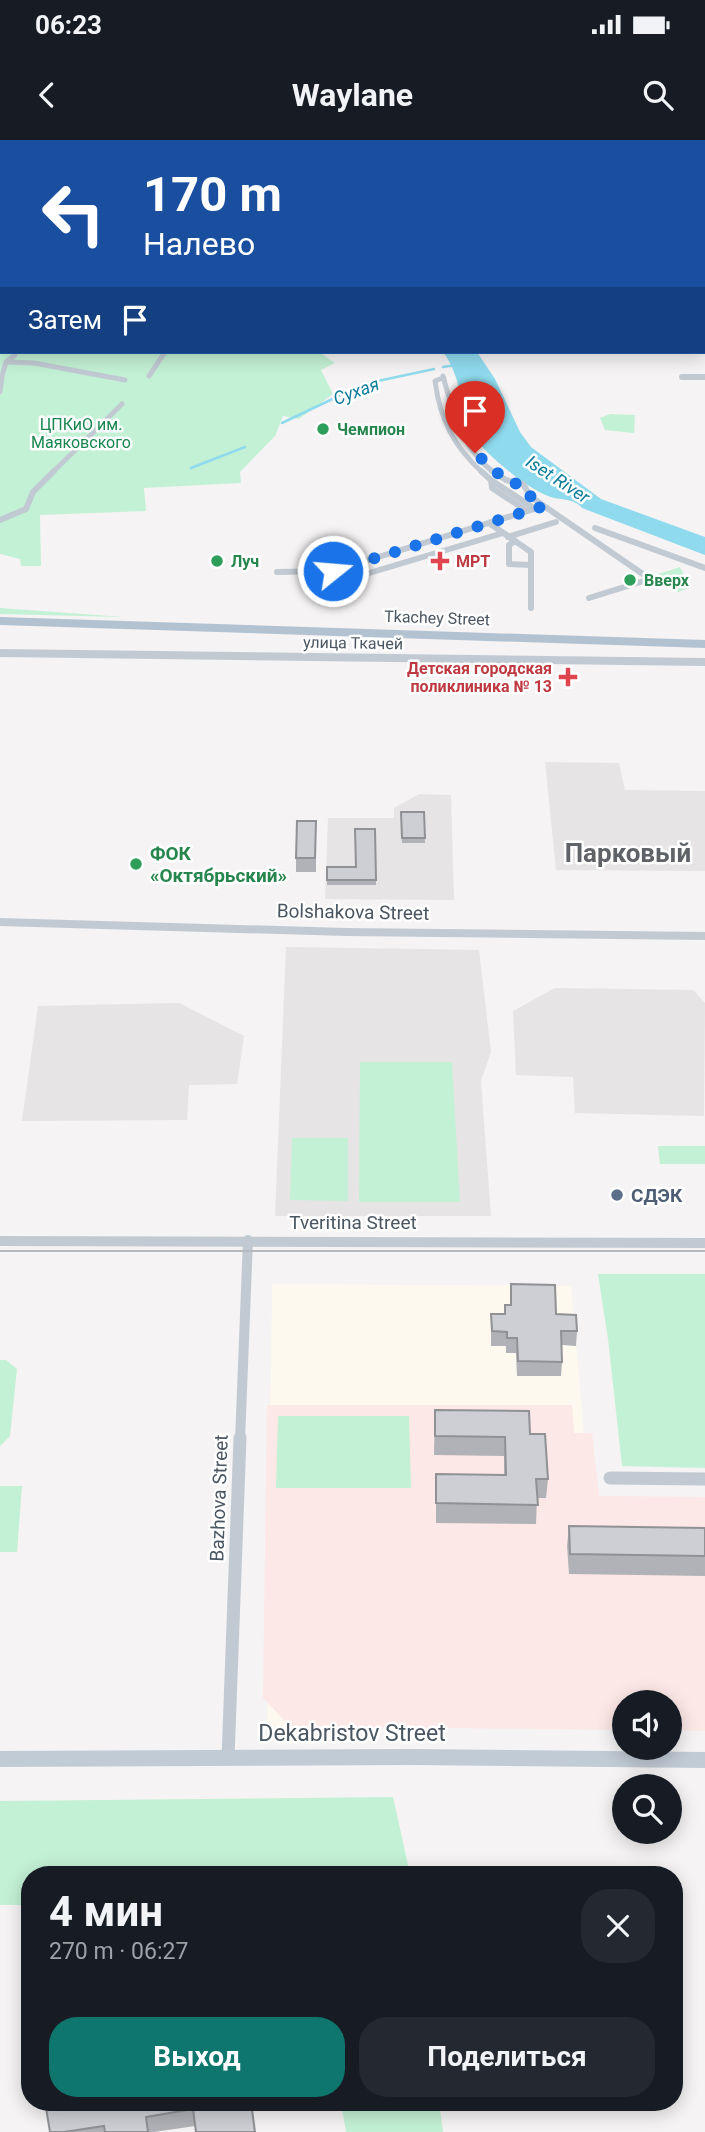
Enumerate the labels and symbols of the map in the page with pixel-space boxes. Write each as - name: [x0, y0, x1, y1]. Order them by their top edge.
- water label: Сухая: [330, 373, 382, 409]
- pin: [445, 381, 505, 453]
- park label: ЦПКиО им. Маяковского: [31, 415, 131, 452]
- place label: Чемпион: [337, 420, 405, 439]
- marker: Чемпион: [315, 421, 331, 437]
- water label: Iset River: [522, 451, 595, 508]
- position arrow: [296, 534, 370, 608]
- marker: МРТ: [430, 551, 450, 571]
- place label: Луч: [231, 552, 259, 571]
- place label: МРТ: [456, 552, 490, 571]
- marker: Луч: [209, 553, 225, 569]
- place label: Вверх: [644, 571, 690, 590]
- marker: Вверх: [622, 572, 638, 588]
- street label: Tkachey Street: [384, 607, 490, 629]
- street label: улица Ткачей: [303, 633, 403, 653]
- place label: Детская городская поликлиника № 13: [407, 659, 552, 696]
- marker: Детская городская поликлиника № 13: [558, 667, 578, 687]
- district label: Парковый: [565, 838, 691, 868]
- place label: ФОК «Октябрьский»: [150, 842, 287, 887]
- marker: ФОК «Октябрьский»: [128, 856, 144, 872]
- street label: Bolshakova Street: [277, 899, 429, 925]
- place label: СДЭК: [631, 1184, 683, 1207]
- marker: СДЭК: [609, 1187, 625, 1203]
- street label: Tveritina Street: [289, 1211, 417, 1234]
- street label: Bazhova Street: [205, 1434, 233, 1562]
- street label: Dekabristov Street: [258, 1720, 446, 1747]

